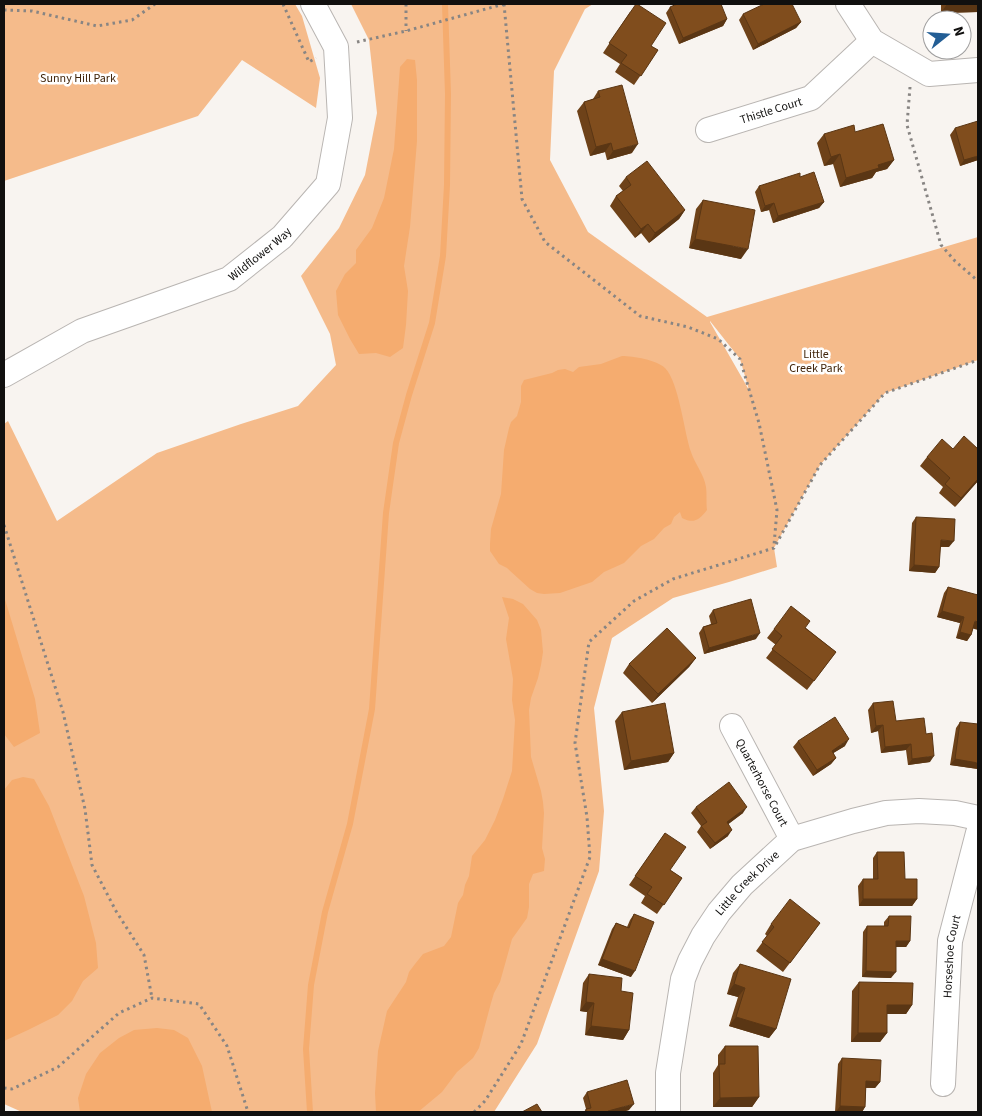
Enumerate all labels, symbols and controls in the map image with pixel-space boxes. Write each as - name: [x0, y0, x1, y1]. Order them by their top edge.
- north arrow: [922, 10, 972, 60]
- text: N: [948, 24, 969, 39]
- park label: Sunny Hill Park: [40, 70, 116, 87]
- street label: Thistle Court: [738, 93, 804, 128]
- street label: Wildflower Way: [224, 223, 296, 285]
- park label: Little Creek Park: [789, 346, 843, 377]
- street label: Quarterhorse Court: [732, 735, 792, 830]
- street label: Little Creek Drive: [711, 846, 783, 919]
- street label: Horseshoe Court: [939, 913, 965, 999]

